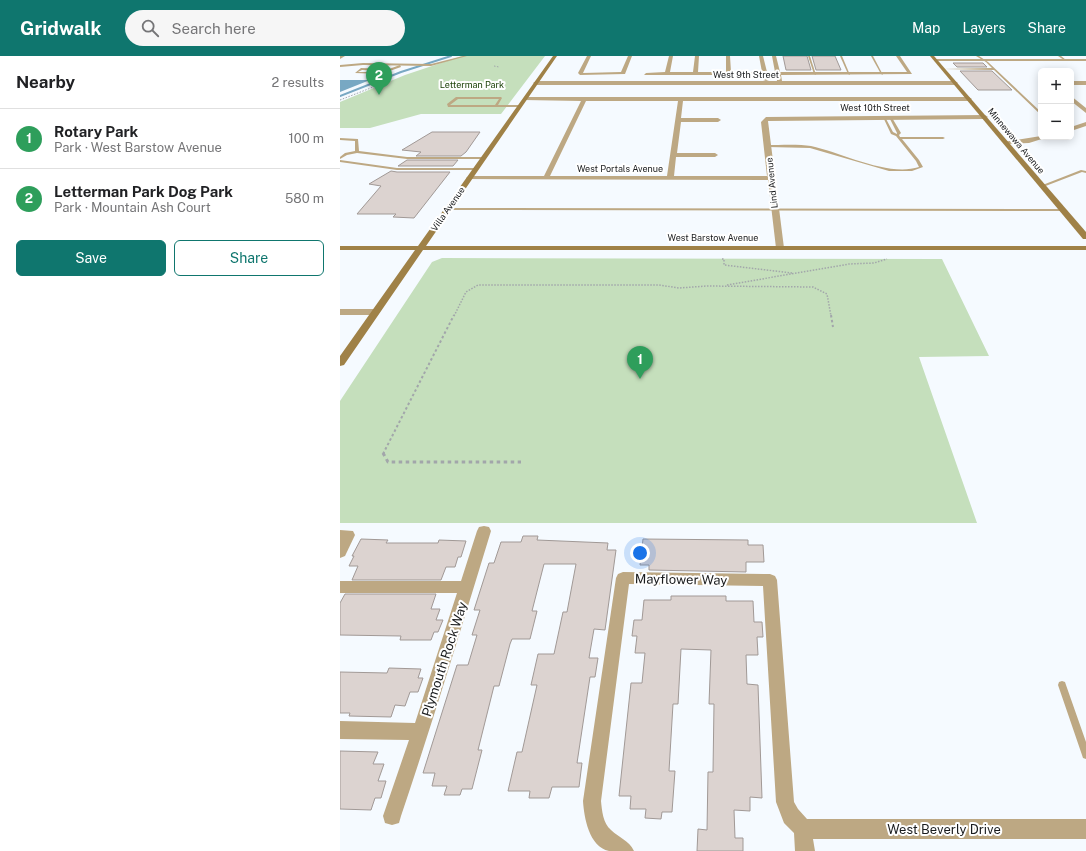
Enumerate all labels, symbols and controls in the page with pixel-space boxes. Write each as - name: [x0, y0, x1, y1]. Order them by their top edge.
- search box: [125, 10, 405, 46]
- text: Gridwalk: [20, 17, 101, 39]
- icon: search: [139, 17, 161, 39]
- text: Search here: [171, 20, 256, 37]
- text: Map: [912, 20, 940, 36]
- text: Layers: [962, 20, 1006, 36]
- text: Share: [1028, 20, 1066, 36]
- pin: 2: [366, 62, 392, 95]
- map controls: [1038, 68, 1074, 140]
- button: +: [1038, 68, 1074, 104]
- street label: West 9th Street: [713, 69, 780, 80]
- text: Nearby: [16, 72, 75, 92]
- text: 2 results: [272, 75, 324, 90]
- park label: Letterman Park: [440, 79, 504, 90]
- street label: West 10th Street: [840, 102, 910, 113]
- button: −: [1038, 104, 1074, 140]
- street label: Minnewawa Avenue: [986, 106, 1047, 176]
- text: Rotary Park: [54, 123, 138, 140]
- text: 1: [26, 131, 32, 146]
- text: 100 m: [288, 131, 324, 146]
- text: Park · West Barstow Avenue: [54, 140, 222, 155]
- street label: Lind Avenue: [763, 157, 780, 209]
- street label: West Portals Avenue: [577, 163, 663, 174]
- text: Letterman Park Dog Park: [54, 183, 233, 200]
- street label: Villa Avenue: [428, 184, 467, 233]
- text: 2: [25, 191, 33, 206]
- text: 580 m: [285, 191, 324, 206]
- text: Park · Mountain Ash Court: [54, 200, 211, 215]
- street label: West Barstow Avenue: [668, 232, 758, 243]
- button: Save: [16, 240, 166, 276]
- button: Share: [174, 240, 324, 276]
- pin: 1: [627, 346, 653, 379]
- your location: [630, 543, 650, 563]
- street label: Mayflower Way: [635, 571, 727, 588]
- street label: Plymouth Rock Way: [419, 600, 470, 718]
- street label: West Beverly Drive: [887, 822, 1001, 837]

